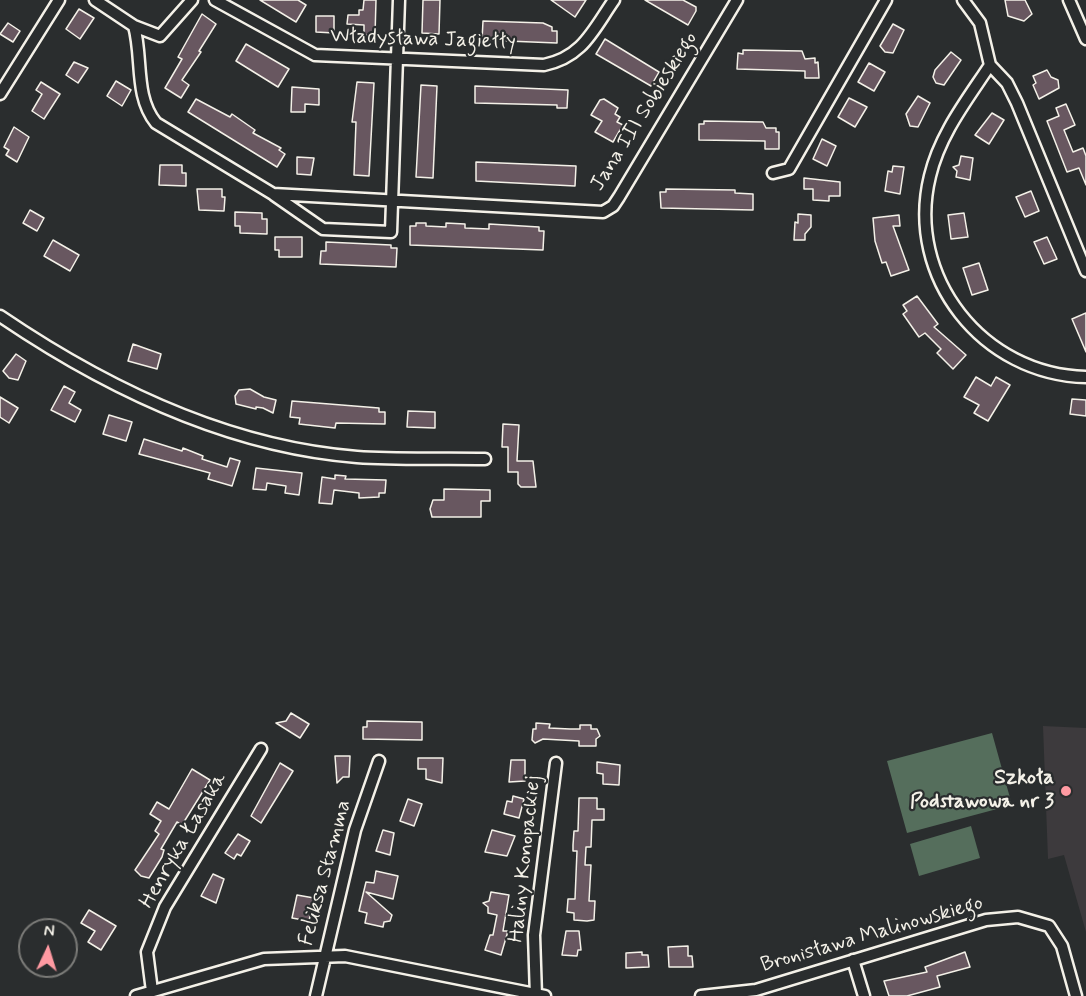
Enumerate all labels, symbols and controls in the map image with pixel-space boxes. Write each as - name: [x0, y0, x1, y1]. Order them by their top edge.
- street label: Władysława Jagiełły: [330, 24, 516, 56]
- street label: Jana III Sobieskiego: [586, 28, 704, 196]
- place label: Szkoła Podstawowa nr 3: [910, 766, 1054, 816]
- street label: Henryka Łasaka: [135, 769, 233, 913]
- street label: Haliny Konopackiej: [505, 774, 547, 944]
- marker: Szkoła Podstawowa nr 3: [1059, 784, 1073, 798]
- street label: Feliksa Stamma: [294, 797, 358, 949]
- street label: Bronisława Malinowskiego: [758, 891, 986, 979]
- north arrow: [18, 918, 78, 978]
- text: N: [43, 921, 55, 942]

